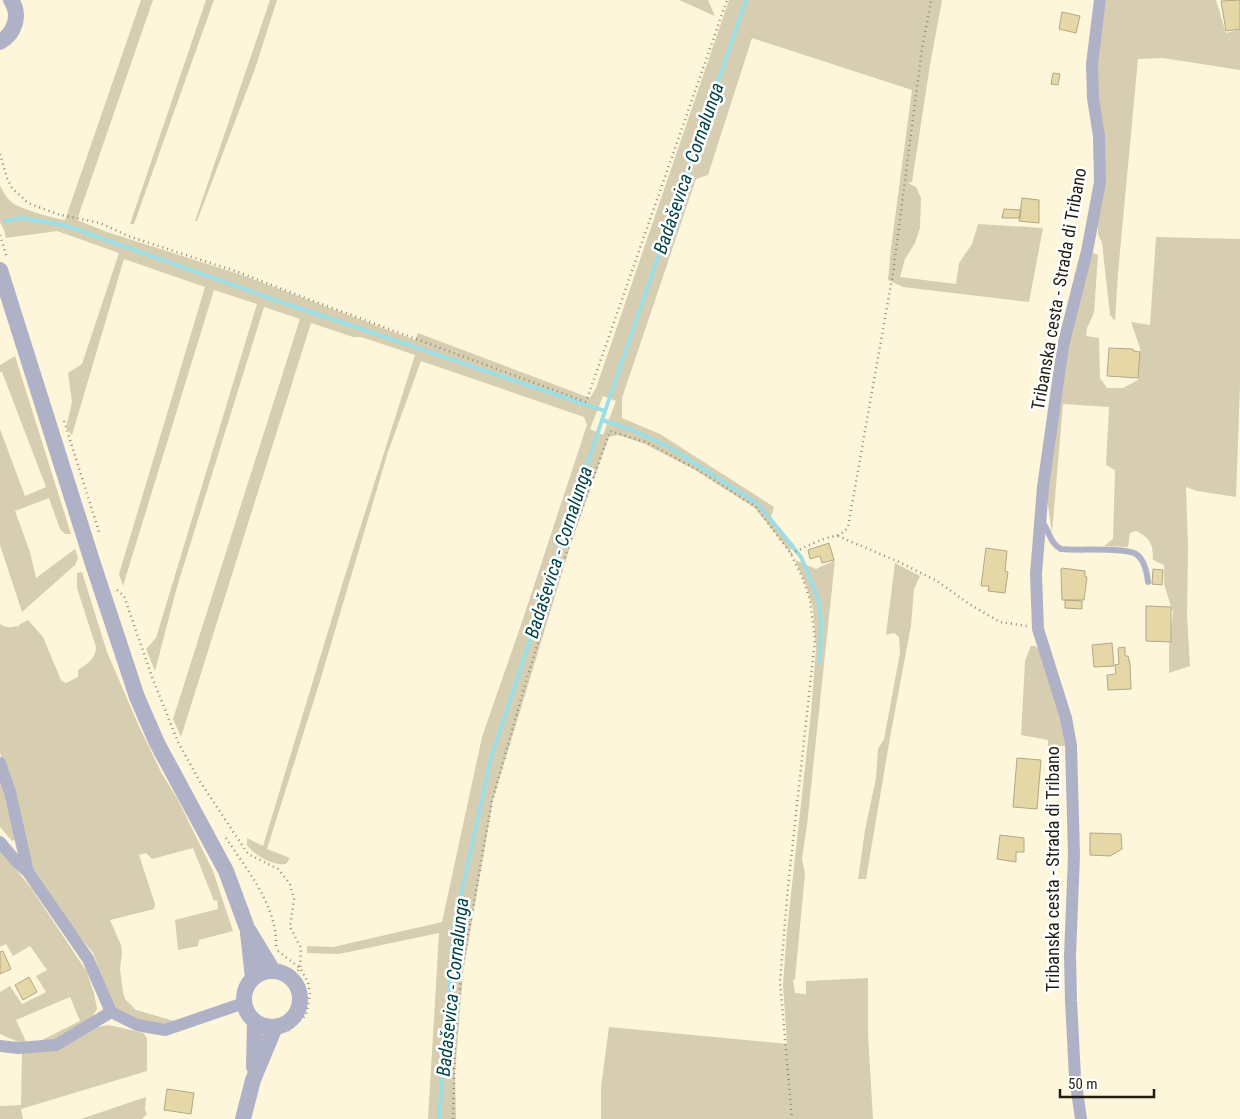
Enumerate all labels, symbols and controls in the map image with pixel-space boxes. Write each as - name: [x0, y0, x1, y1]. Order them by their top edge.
- water label: Badaševica - Cornalunga: [648, 80, 729, 257]
- street label: Tribanska cesta - Strada di Tribano: [1027, 166, 1090, 412]
- water label: Badaševica - Cornalunga: [520, 463, 597, 641]
- street label: Tribanska cesta - Strada di Tribano: [1042, 746, 1063, 992]
- water label: Badaševica - Cornalunga: [432, 897, 473, 1078]
- scale bar: [1060, 1066, 1154, 1098]
- text: 50 m: [1068, 1075, 1098, 1093]

